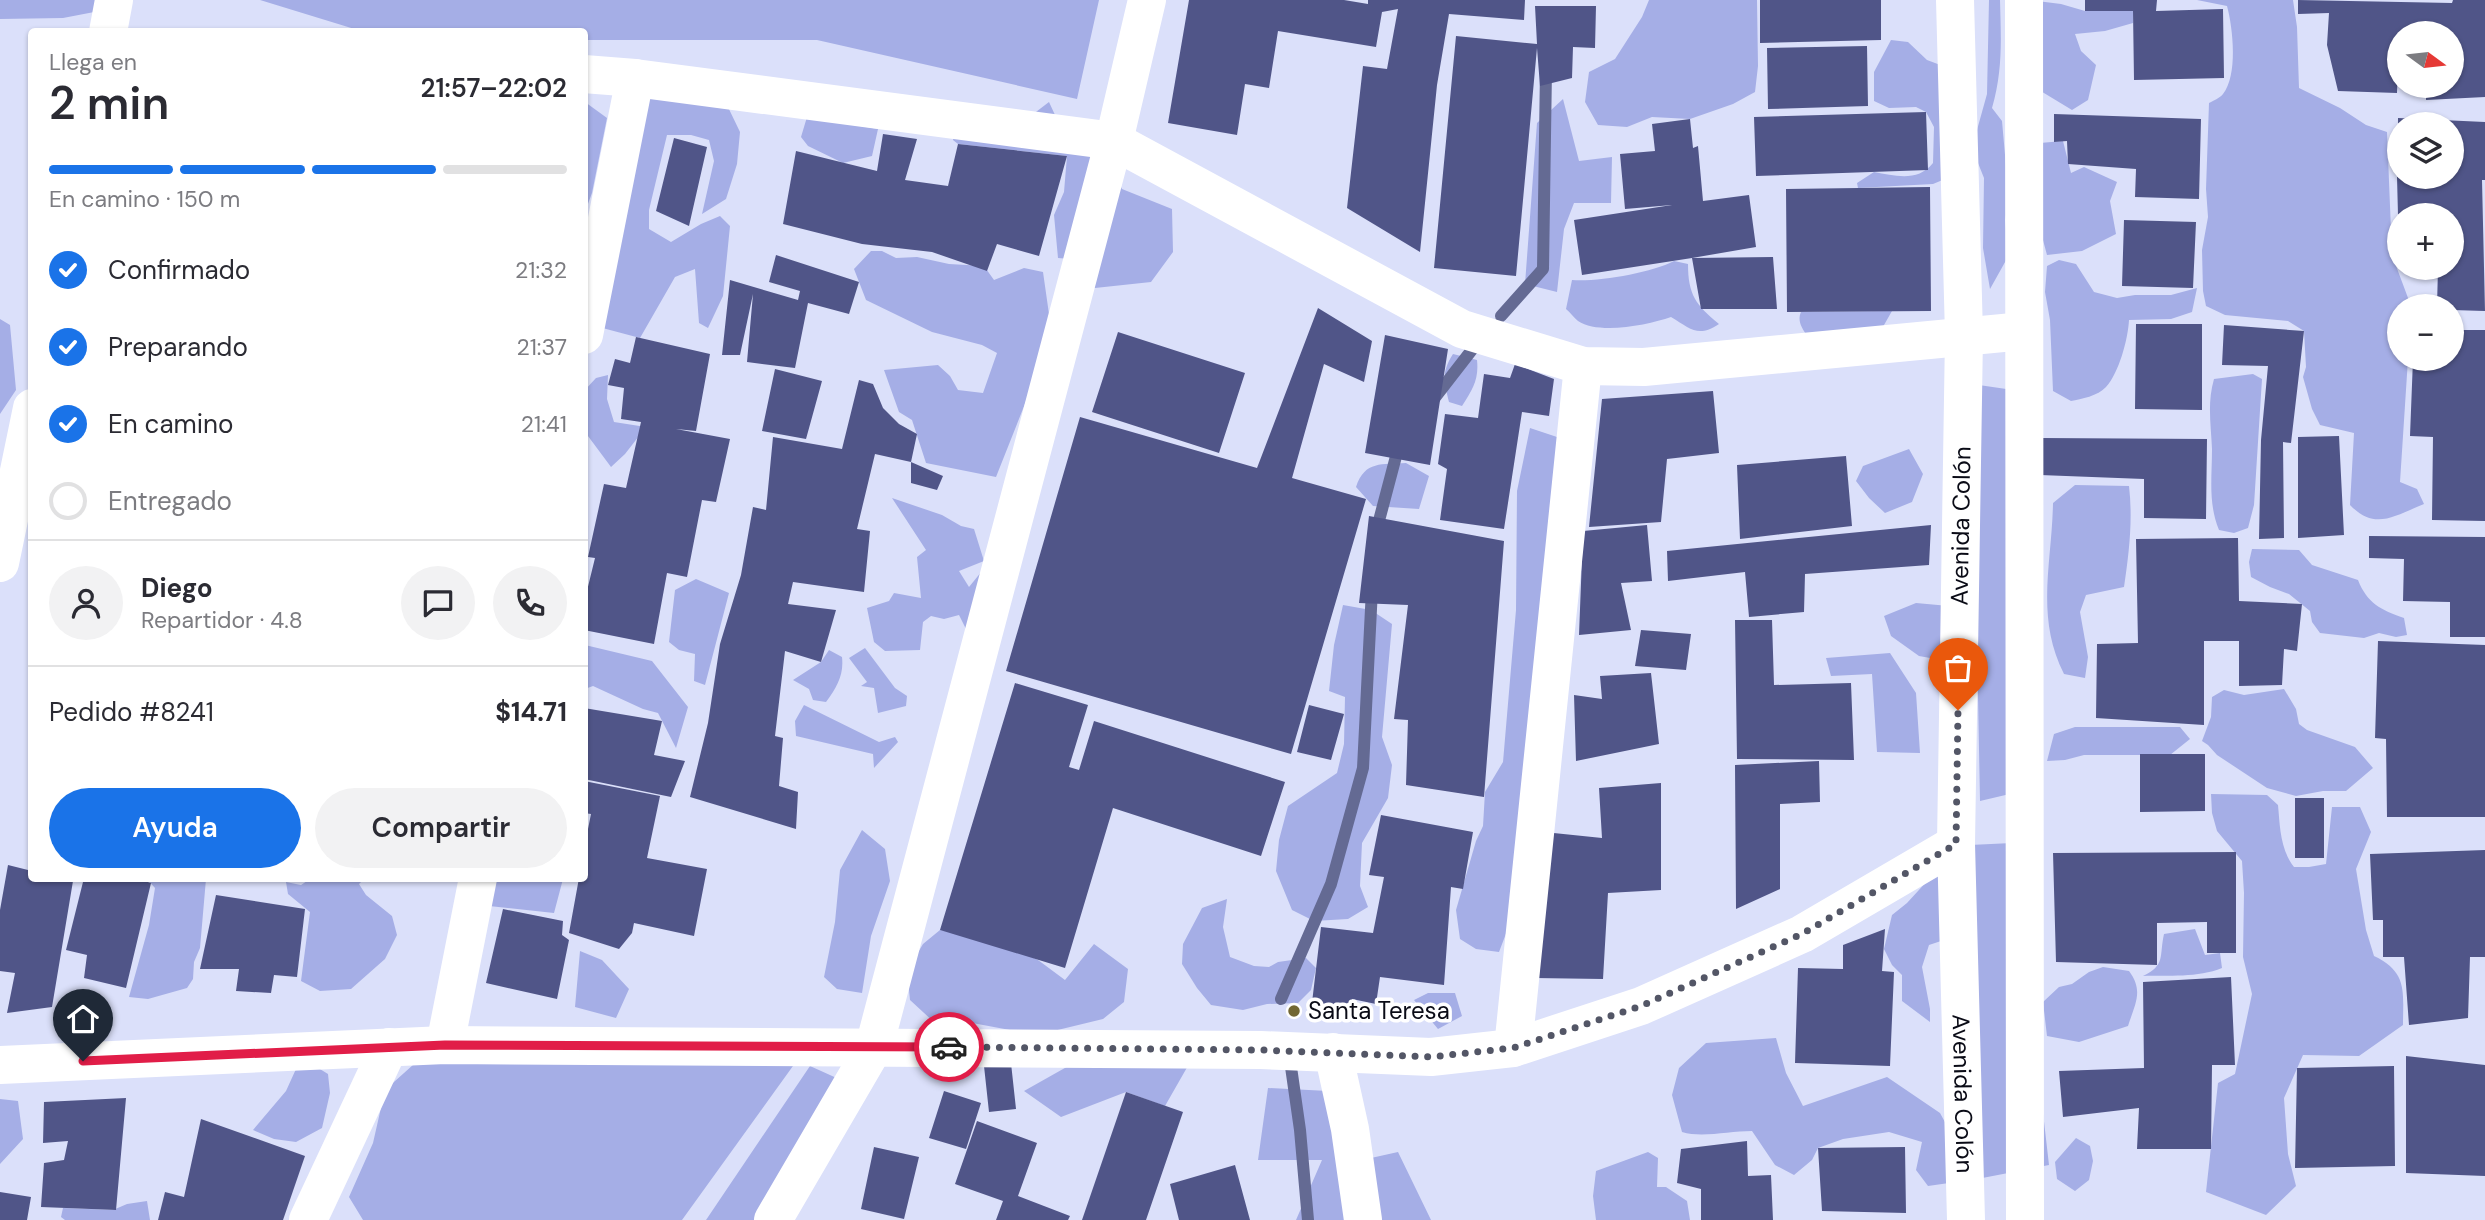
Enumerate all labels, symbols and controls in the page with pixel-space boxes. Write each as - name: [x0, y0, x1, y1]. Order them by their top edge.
- north arrow: [2387, 21, 2464, 98]
- map controls: [2387, 21, 2464, 371]
- text: Llega en: [49, 47, 137, 77]
- text: 21:57–22:02: [420, 71, 567, 105]
- text: 2 min: [49, 73, 169, 133]
- button: layers: [2387, 112, 2464, 189]
- text: En camino · 150 m: [49, 184, 240, 214]
- button: +: [2387, 203, 2464, 280]
- icon: check: [49, 251, 87, 289]
- text: Confirmado: [108, 253, 250, 287]
- text: 21:32: [515, 255, 567, 285]
- button: −: [2387, 294, 2464, 371]
- icon: check: [49, 328, 87, 366]
- text: Preparando: [108, 330, 248, 364]
- text: 21:37: [516, 332, 567, 362]
- icon: check: [49, 405, 87, 443]
- text: En camino: [108, 407, 233, 441]
- text: 21:41: [521, 409, 567, 439]
- street label: Avenida Colón: [1944, 446, 1977, 606]
- text: Entregado: [108, 484, 232, 518]
- button: person: [49, 566, 123, 640]
- button: chat: [401, 566, 475, 640]
- button: phone: [493, 566, 567, 640]
- text: Diego: [141, 571, 213, 605]
- text: Repartidor · 4.8: [141, 605, 303, 635]
- pin: [1928, 638, 1988, 710]
- icon: bag: [1939, 649, 1977, 687]
- text: Pedido #8241: [49, 695, 214, 729]
- text: $14.71: [495, 695, 567, 729]
- button: Ayuda: [49, 788, 301, 868]
- button: Compartir: [315, 788, 567, 868]
- pin: [53, 989, 113, 1061]
- place label: Santa Teresa: [1308, 995, 1450, 1026]
- icon: home: [64, 1000, 102, 1038]
- marker: Santa Teresa: [1286, 1003, 1302, 1019]
- courier: [914, 1012, 984, 1082]
- street label: Avenida Colón: [1946, 1014, 1981, 1174]
- icon: car: [930, 1028, 968, 1066]

